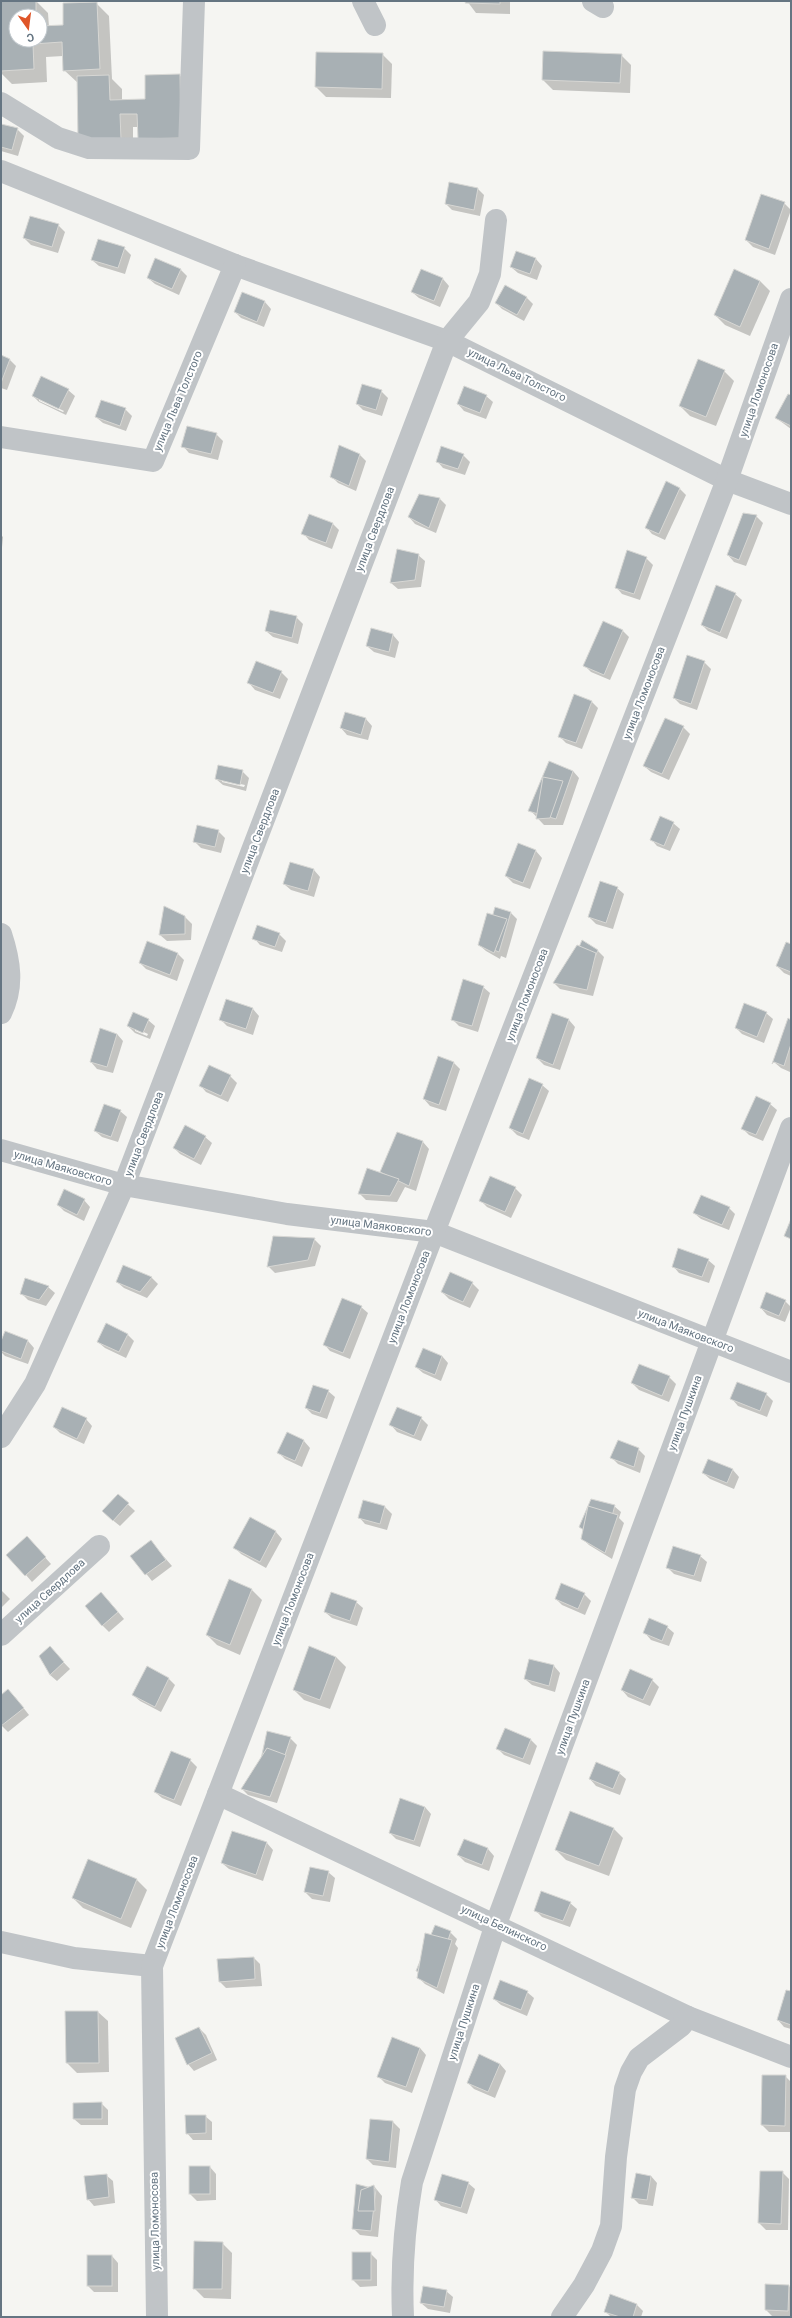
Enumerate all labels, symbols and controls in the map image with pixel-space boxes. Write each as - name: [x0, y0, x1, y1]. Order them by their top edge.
- north arrow: [8, 8, 48, 48]
- text: С: [25, 30, 35, 44]
- street label: улица Ломоносова: [737, 341, 781, 439]
- street label: улица Льва Толстого: [466, 345, 568, 405]
- street label: улица Льва Толстого: [151, 349, 205, 453]
- street label: улица Свердлова: [353, 485, 397, 573]
- street label: улица Ломоносова: [620, 645, 668, 741]
- street label: улица Свердлова: [238, 787, 282, 875]
- street label: улица Ломоносова: [503, 947, 551, 1043]
- street label: улица Свердлова: [122, 1090, 166, 1178]
- street label: улица Маяковского: [12, 1148, 114, 1188]
- street label: улица Маяковского: [330, 1213, 432, 1239]
- street label: улица Ломоносова: [385, 1249, 433, 1345]
- street label: улица Маяковского: [636, 1307, 736, 1355]
- street label: улица Пушкина: [665, 1373, 705, 1453]
- street label: улица Ломоносова: [269, 1551, 317, 1647]
- street label: улица Свердлова: [12, 1556, 88, 1626]
- street label: улица Пушкина: [553, 1677, 593, 1757]
- street label: улица Ломоносова: [153, 1854, 201, 1950]
- street label: улица Белинского: [459, 1902, 549, 1954]
- street label: улица Пушкина: [446, 1982, 482, 2062]
- street label: улица Ломоносова: [148, 2172, 162, 2270]

